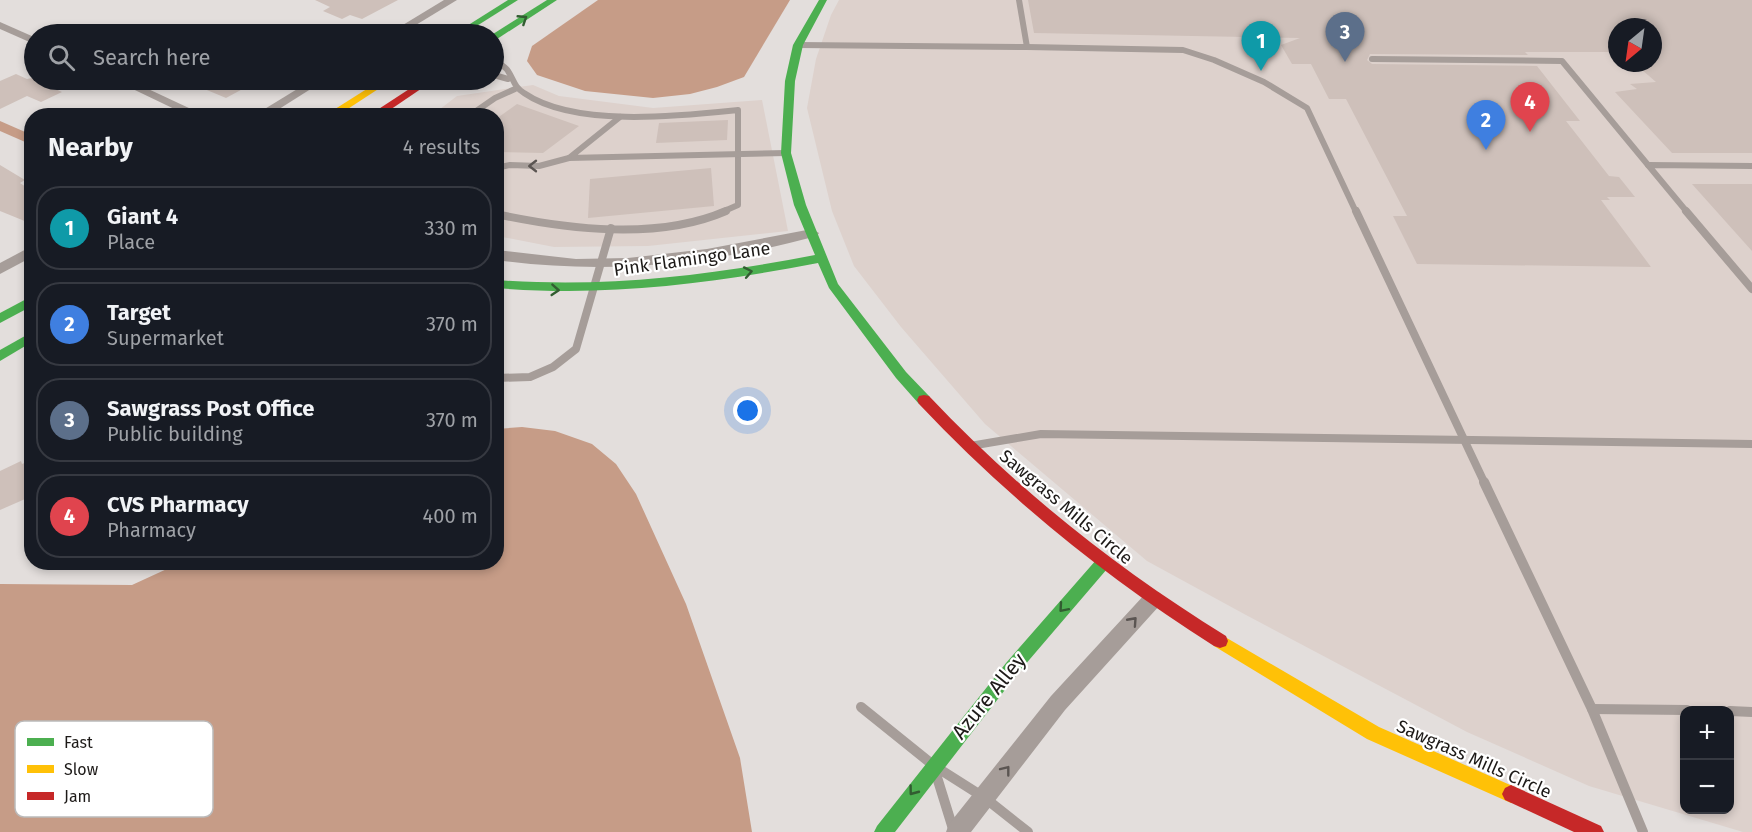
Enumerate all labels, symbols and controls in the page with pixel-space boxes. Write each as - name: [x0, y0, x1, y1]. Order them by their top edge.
- pin: 3: [1326, 13, 1364, 62]
- one-way arrow: [516, 15, 527, 26]
- north arrow: [1608, 18, 1662, 72]
- pin: 1: [1242, 22, 1280, 71]
- search box: [24, 24, 504, 90]
- icon: search: [45, 41, 78, 74]
- text: Search here: [93, 44, 211, 71]
- pin: 4: [1510, 82, 1550, 132]
- pin: 2: [1466, 100, 1506, 150]
- text: Nearby: [48, 132, 133, 163]
- text: 4 results: [403, 135, 480, 159]
- one-way arrow: [528, 159, 537, 172]
- text: Giant 4: [107, 203, 178, 230]
- text: 1: [65, 216, 74, 240]
- text: 330 m: [424, 216, 478, 240]
- text: Place: [107, 230, 155, 254]
- street label: Pink Flamingo Lane: [612, 237, 772, 281]
- one-way arrow: [743, 266, 753, 279]
- one-way arrow: [550, 284, 559, 297]
- text: Target: [107, 299, 171, 326]
- text: 2: [64, 312, 75, 336]
- text: 370 m: [426, 312, 478, 336]
- text: Supermarket: [107, 326, 224, 350]
- text: Sawgrass Post Office: [107, 395, 315, 422]
- your location: [733, 396, 762, 425]
- text: 3: [64, 408, 75, 432]
- text: 370 m: [426, 408, 478, 432]
- text: Public building: [107, 422, 243, 446]
- street label: Sawgrass Mills Circle: [995, 445, 1137, 569]
- text: CVS Pharmacy: [107, 491, 249, 518]
- text: 4: [64, 504, 75, 528]
- text: 400 m: [423, 504, 478, 528]
- text: Pharmacy: [107, 518, 196, 542]
- one-way arrow: [1059, 601, 1070, 612]
- one-way arrow: [1126, 618, 1137, 628]
- street label: Azure Alley: [946, 647, 1032, 744]
- map controls: [1680, 706, 1734, 814]
- button: +: [1680, 706, 1734, 760]
- street label: Sawgrass Mills Circle: [1393, 715, 1555, 803]
- legend: [15, 721, 213, 817]
- text: Fast: [64, 733, 93, 752]
- text: Slow: [64, 760, 99, 779]
- button: −: [1680, 760, 1734, 814]
- one-way arrow: [999, 766, 1010, 777]
- one-way arrow: [909, 785, 920, 796]
- text: Jam: [64, 787, 91, 806]

